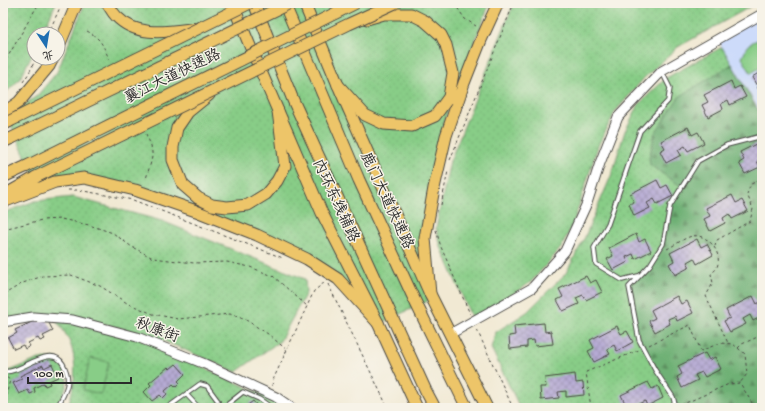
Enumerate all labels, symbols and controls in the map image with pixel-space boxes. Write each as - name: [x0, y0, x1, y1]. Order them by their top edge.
- north arrow: [26, 26, 66, 66]
- street label: 襄江大道快速路: [121, 45, 224, 108]
- text: 北: [41, 47, 54, 61]
- street label: 鹿门大道快速路: [356, 149, 417, 252]
- street label: 内环东线辅路: [308, 156, 362, 246]
- street label: 秋康街: [133, 314, 182, 347]
- scale bar: [28, 359, 131, 385]
- text: 100 m: [33, 368, 64, 382]

